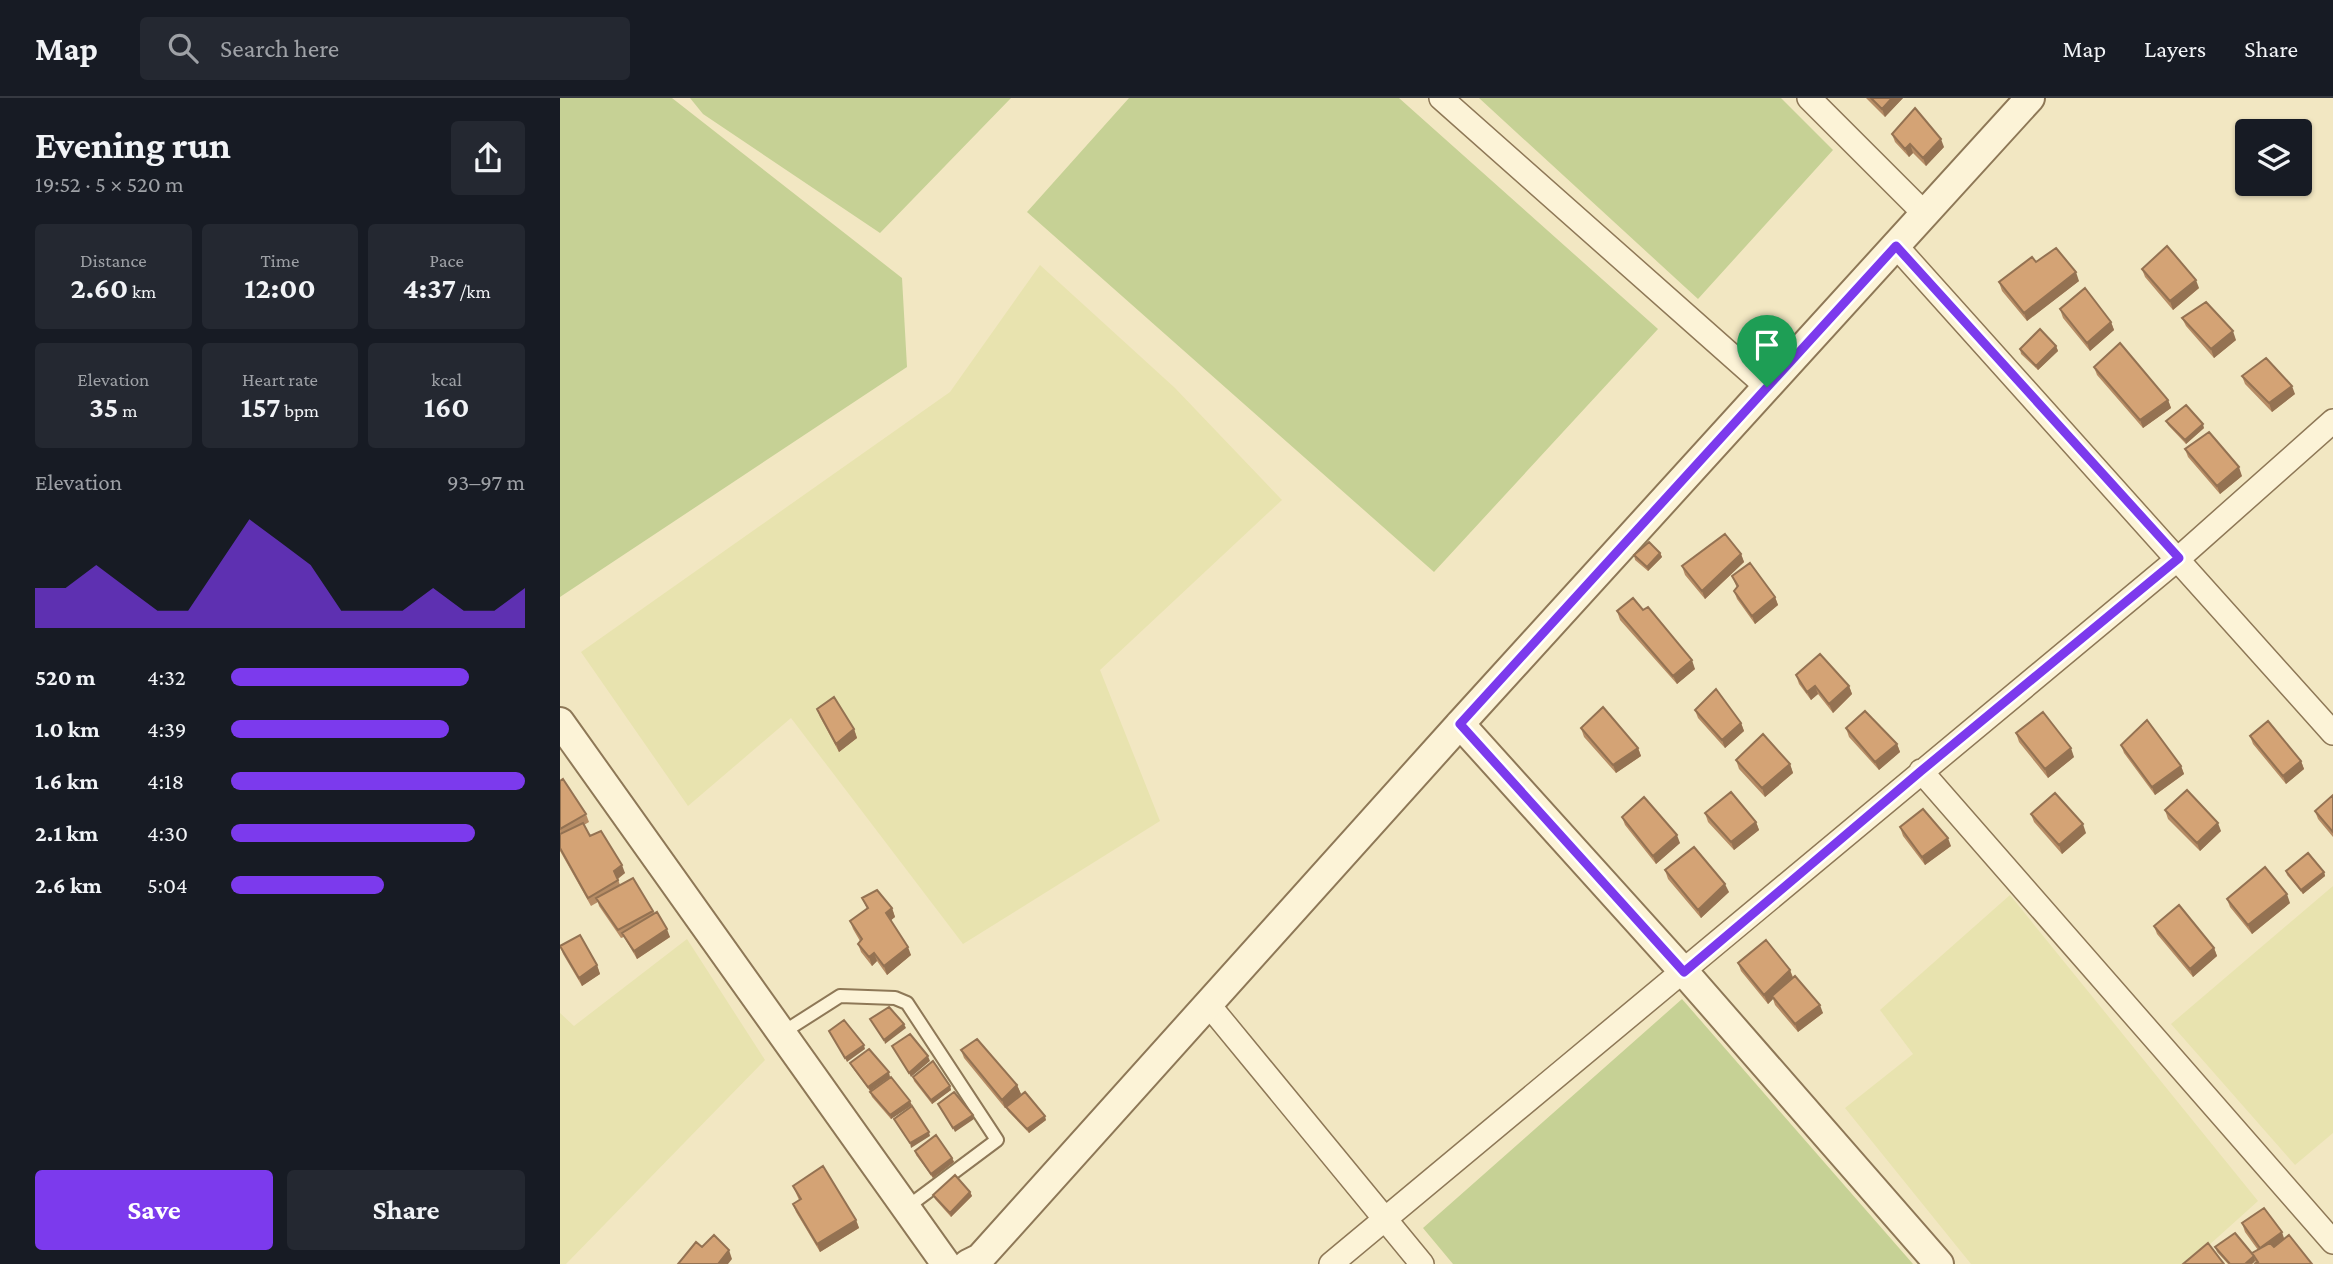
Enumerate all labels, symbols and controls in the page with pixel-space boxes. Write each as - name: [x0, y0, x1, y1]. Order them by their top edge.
- search box: [140, 17, 630, 80]
- icon: search: [164, 29, 202, 67]
- text: Map: [35, 30, 98, 67]
- text: Search here: [220, 34, 339, 63]
- text: Map: [2062, 35, 2106, 62]
- text: Layers: [2144, 35, 2206, 62]
- text: Share: [2244, 35, 2298, 62]
- map controls: [2235, 119, 2312, 196]
- button: layers: [2235, 119, 2312, 196]
- button: share: [451, 121, 525, 195]
- text: Evening run: [35, 124, 231, 166]
- text: 19:52 · 5 × 520 m: [35, 171, 184, 197]
- text: Distance: [80, 250, 147, 271]
- text: Time: [261, 250, 299, 271]
- text: Pace: [430, 250, 464, 271]
- text: 2.60: [70, 271, 128, 304]
- text: 12:00: [244, 271, 316, 304]
- text: 4:37: [403, 271, 456, 304]
- text: km: [128, 281, 156, 302]
- text: /km: [456, 281, 491, 302]
- pin: [1737, 315, 1797, 387]
- icon: arrive: [1748, 326, 1786, 364]
- text: Elevation: [77, 369, 149, 390]
- text: Heart rate: [242, 369, 318, 390]
- text: kcal: [431, 369, 462, 390]
- text: 35: [89, 390, 119, 423]
- text: 157: [241, 390, 281, 423]
- text: 160: [424, 390, 470, 423]
- text: m: [119, 400, 137, 421]
- text: bpm: [281, 400, 319, 421]
- text: Elevation: [35, 469, 122, 495]
- text: 93–97 m: [447, 469, 525, 495]
- text: 520 m: [35, 664, 96, 690]
- text: 4:32: [147, 664, 186, 690]
- text: 1.0 km: [35, 716, 100, 742]
- text: 4:39: [147, 716, 187, 742]
- text: 1.6 km: [35, 768, 99, 794]
- text: 4:18: [147, 768, 184, 794]
- text: 2.1 km: [35, 820, 98, 846]
- text: 4:30: [147, 820, 188, 846]
- text: 2.6 km: [35, 872, 102, 898]
- text: 5:04: [147, 872, 188, 898]
- button: Save: [35, 1170, 273, 1250]
- button: Share: [287, 1170, 525, 1250]

